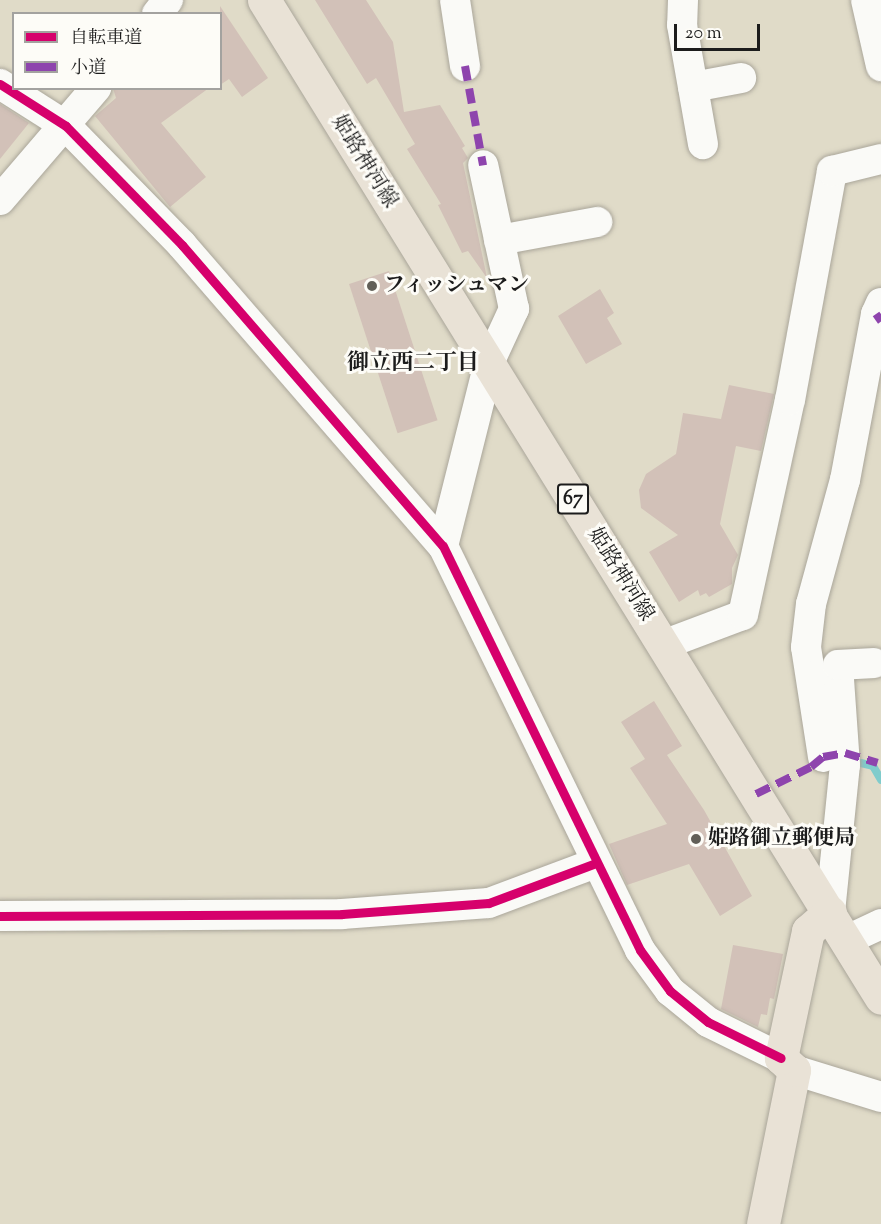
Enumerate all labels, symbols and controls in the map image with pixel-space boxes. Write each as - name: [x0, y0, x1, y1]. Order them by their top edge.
- legend: [12, 12, 222, 90]
- scale bar: [677, 12, 762, 50]
- text: 20 m: [685, 21, 722, 47]
- text: 自転車道: [70, 26, 142, 52]
- text: 小道: [70, 56, 106, 82]
- street label: 姫路神河線: [325, 111, 403, 213]
- place label: フィッシュマン: [384, 273, 531, 299]
- marker: フィッシュマン: [365, 279, 379, 293]
- district label: 御立西二丁目: [347, 352, 479, 378]
- road number: 67: [556, 482, 590, 516]
- street label: 姫路神河線: [581, 524, 659, 626]
- place label: 姫路御立郵便局: [708, 826, 855, 852]
- marker: 姫路御立郵便局: [689, 832, 703, 846]

